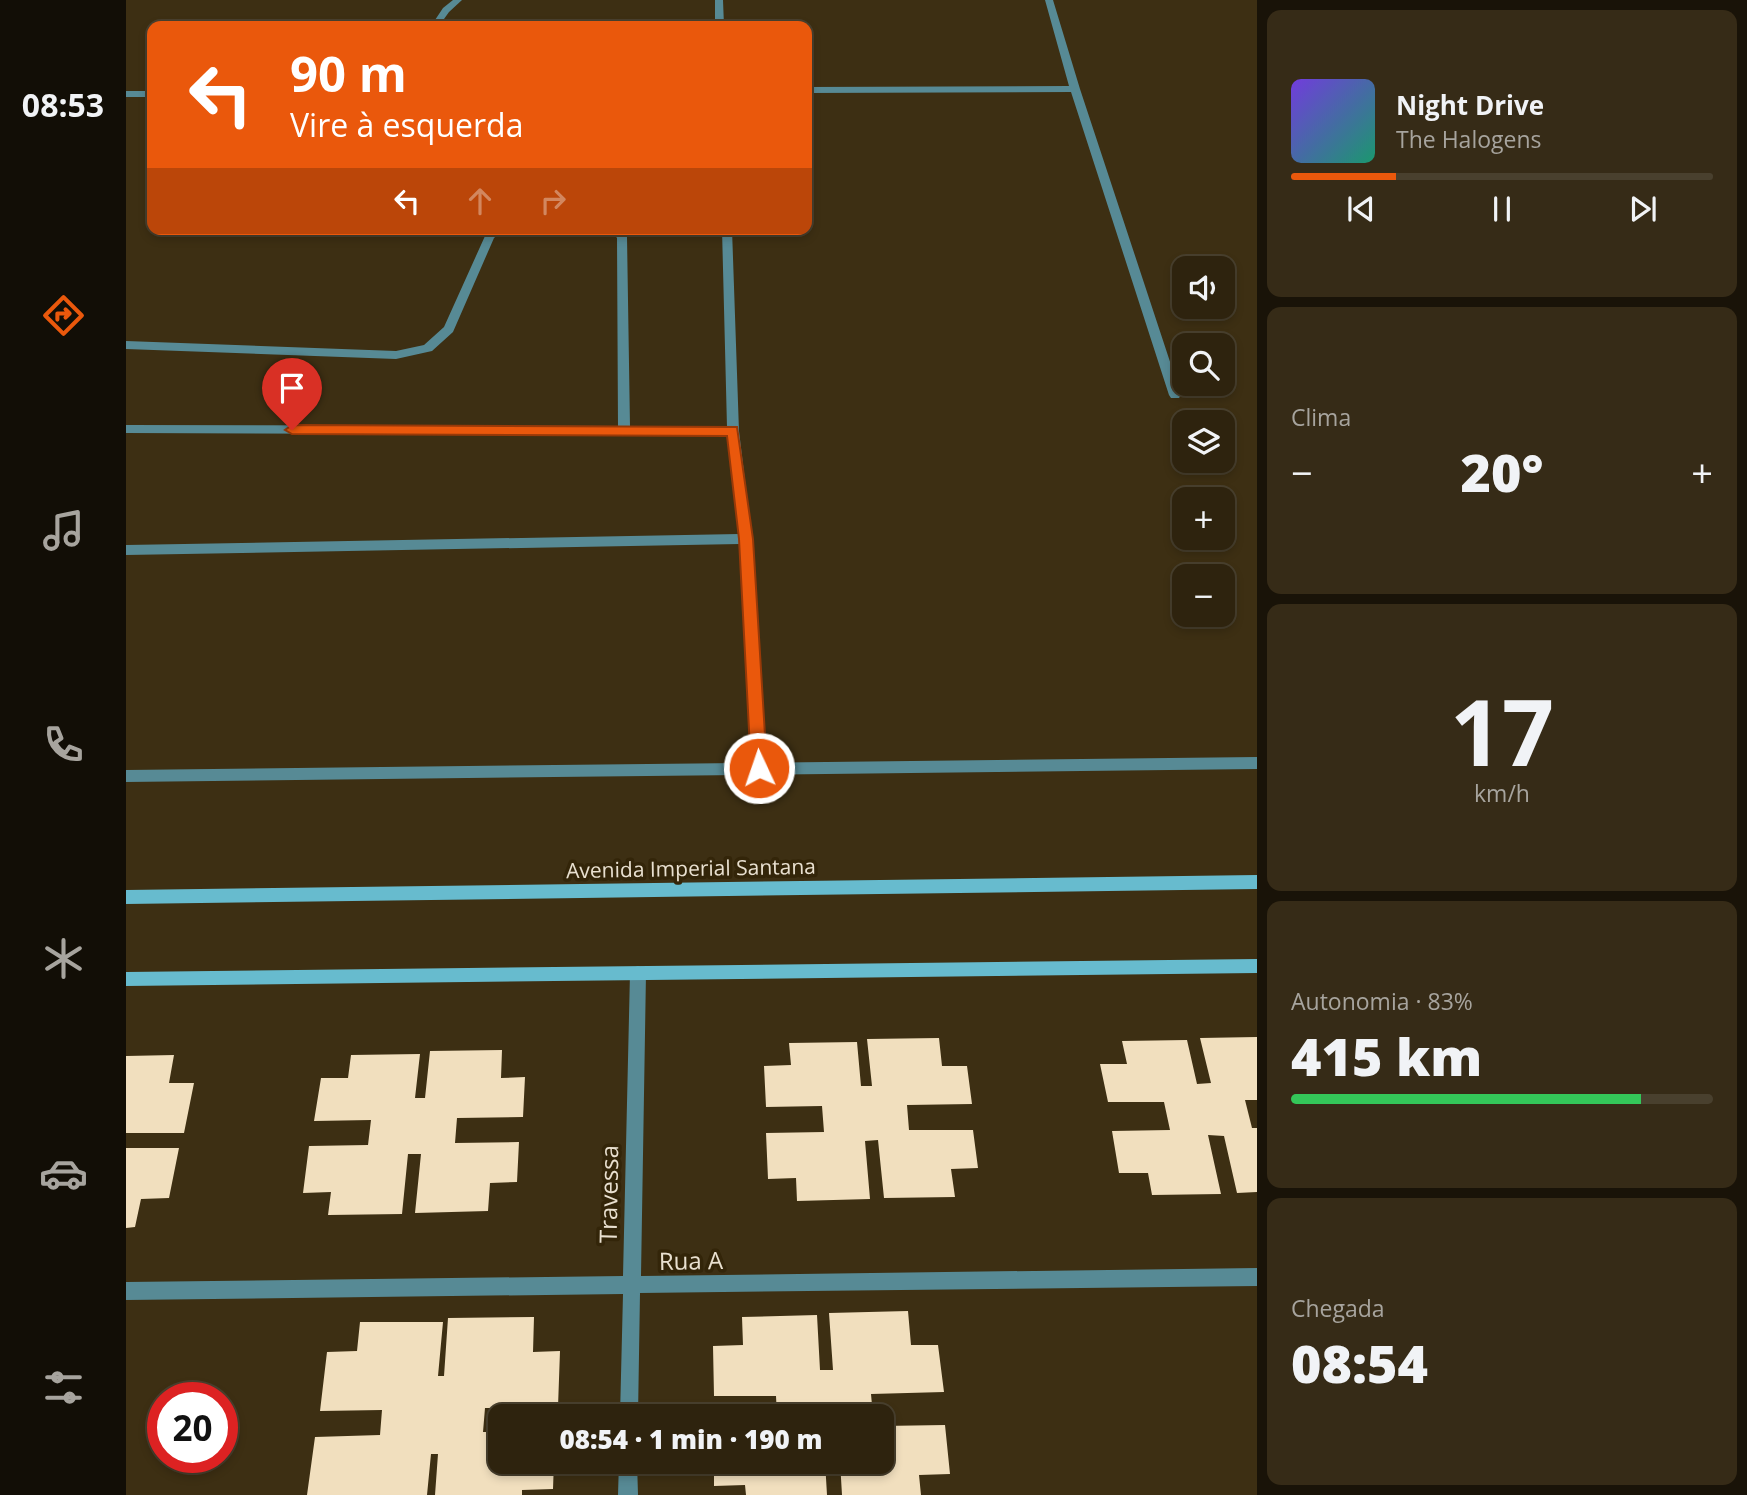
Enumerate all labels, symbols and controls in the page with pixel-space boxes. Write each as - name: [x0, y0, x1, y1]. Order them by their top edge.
- text: 90 m: [290, 40, 407, 106]
- icon: left: [175, 49, 266, 140]
- text: 08:53: [22, 83, 104, 126]
- text: Night Drive: [1396, 87, 1544, 123]
- text: Vire à esquerda: [290, 103, 523, 146]
- text: The Halogens: [1396, 123, 1542, 155]
- icon: left: [388, 182, 426, 220]
- icon: ahead: [461, 182, 499, 220]
- icon: right: [534, 182, 572, 220]
- icon: previous: [1342, 190, 1380, 228]
- icon: pause: [1483, 190, 1521, 228]
- icon: next: [1624, 190, 1662, 228]
- map controls: [1172, 256, 1235, 627]
- button: sound: [1172, 256, 1235, 319]
- icon: directions: [39, 291, 88, 340]
- button: search: [1172, 333, 1235, 396]
- pin: [262, 358, 322, 430]
- icon: arrive: [273, 369, 311, 407]
- text: Clima: [1291, 401, 1351, 433]
- button: layers: [1172, 410, 1235, 473]
- text: 20°: [1461, 436, 1543, 507]
- text: −: [1291, 446, 1313, 498]
- text: +: [1691, 446, 1713, 498]
- button: +: [1172, 487, 1235, 550]
- icon: music: [39, 506, 88, 555]
- button: −: [1172, 564, 1235, 627]
- text: 17: [1450, 669, 1554, 793]
- icon: phone: [39, 720, 88, 769]
- position arrow: [722, 731, 796, 805]
- text: km/h: [1474, 777, 1530, 809]
- street label: Avenida Imperial Santana: [566, 852, 816, 884]
- icon: climate: [39, 934, 88, 983]
- text: Autonomia · 83%: [1291, 985, 1473, 1017]
- text: 415 km: [1291, 1020, 1482, 1091]
- street label: Travessa: [591, 1145, 625, 1243]
- icon: car: [39, 1149, 88, 1198]
- street label: Rua A: [659, 1243, 724, 1277]
- text: Chegada: [1291, 1292, 1385, 1324]
- text: 08:54: [1291, 1327, 1428, 1398]
- icon: filters: [39, 1363, 88, 1412]
- speed limit sign: 20: [147, 1382, 238, 1473]
- text: 08:54 · 1 min · 190 m: [560, 1421, 822, 1457]

